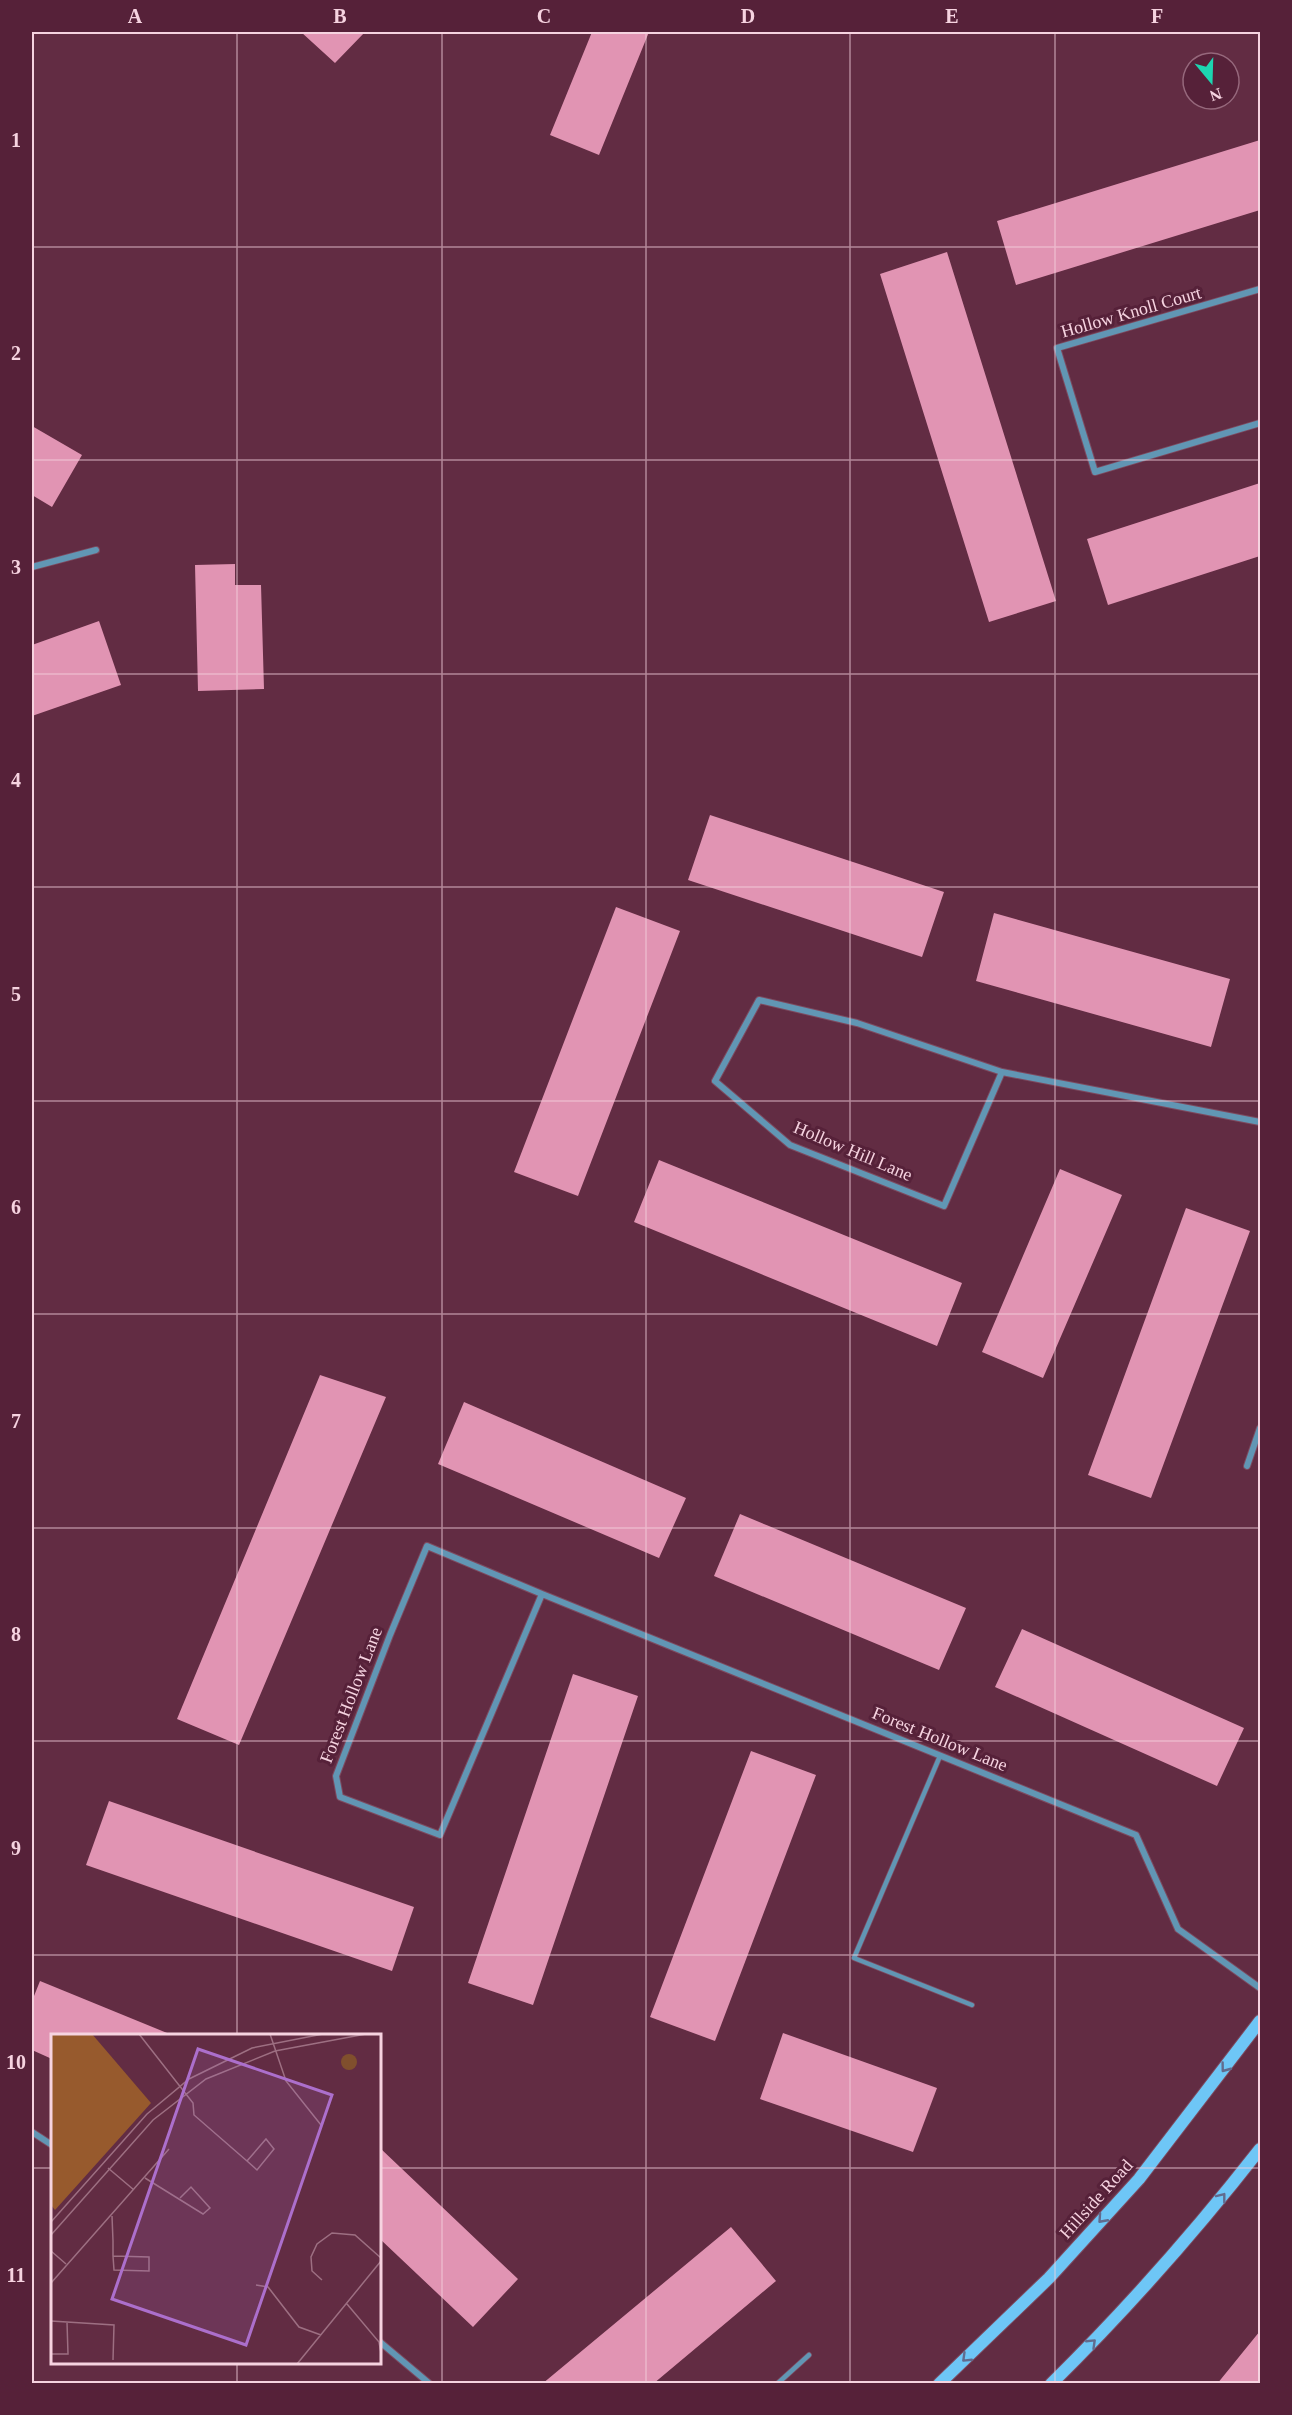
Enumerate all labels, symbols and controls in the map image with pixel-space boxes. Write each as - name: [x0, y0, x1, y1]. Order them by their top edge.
- text: A: [128, 5, 143, 27]
- text: B: [333, 5, 347, 27]
- text: C: [537, 5, 551, 27]
- text: D: [741, 5, 755, 27]
- text: E: [945, 5, 959, 27]
- text: F: [1151, 5, 1163, 27]
- north arrow: [1181, 51, 1241, 111]
- text: N: [1207, 85, 1224, 105]
- text: 1: [11, 129, 21, 151]
- street label: Hollow Knoll Court: [1059, 282, 1203, 342]
- text: 2: [11, 342, 21, 364]
- text: 3: [11, 556, 21, 578]
- text: 4: [11, 769, 21, 791]
- text: 5: [11, 983, 21, 1005]
- street label: Hollow Hill Lane: [791, 1117, 915, 1185]
- text: 6: [11, 1196, 21, 1218]
- text: 7: [11, 1410, 21, 1432]
- text: 8: [11, 1623, 21, 1645]
- street label: Forest Hollow Lane: [316, 1624, 386, 1766]
- street label: Forest Hollow Lane: [870, 1703, 1010, 1775]
- text: 9: [11, 1837, 21, 1859]
- inset map: [51, 2034, 381, 2364]
- text: 10: [6, 2051, 26, 2073]
- one-way arrow: [1222, 2061, 1233, 2072]
- street label: Hillside Road: [1055, 2155, 1137, 2243]
- one-way arrow: [1215, 2193, 1226, 2204]
- one-way arrow: [1098, 2212, 1109, 2223]
- text: 11: [7, 2264, 25, 2286]
- one-way arrow: [1085, 2339, 1096, 2350]
- one-way arrow: [962, 2351, 973, 2362]

